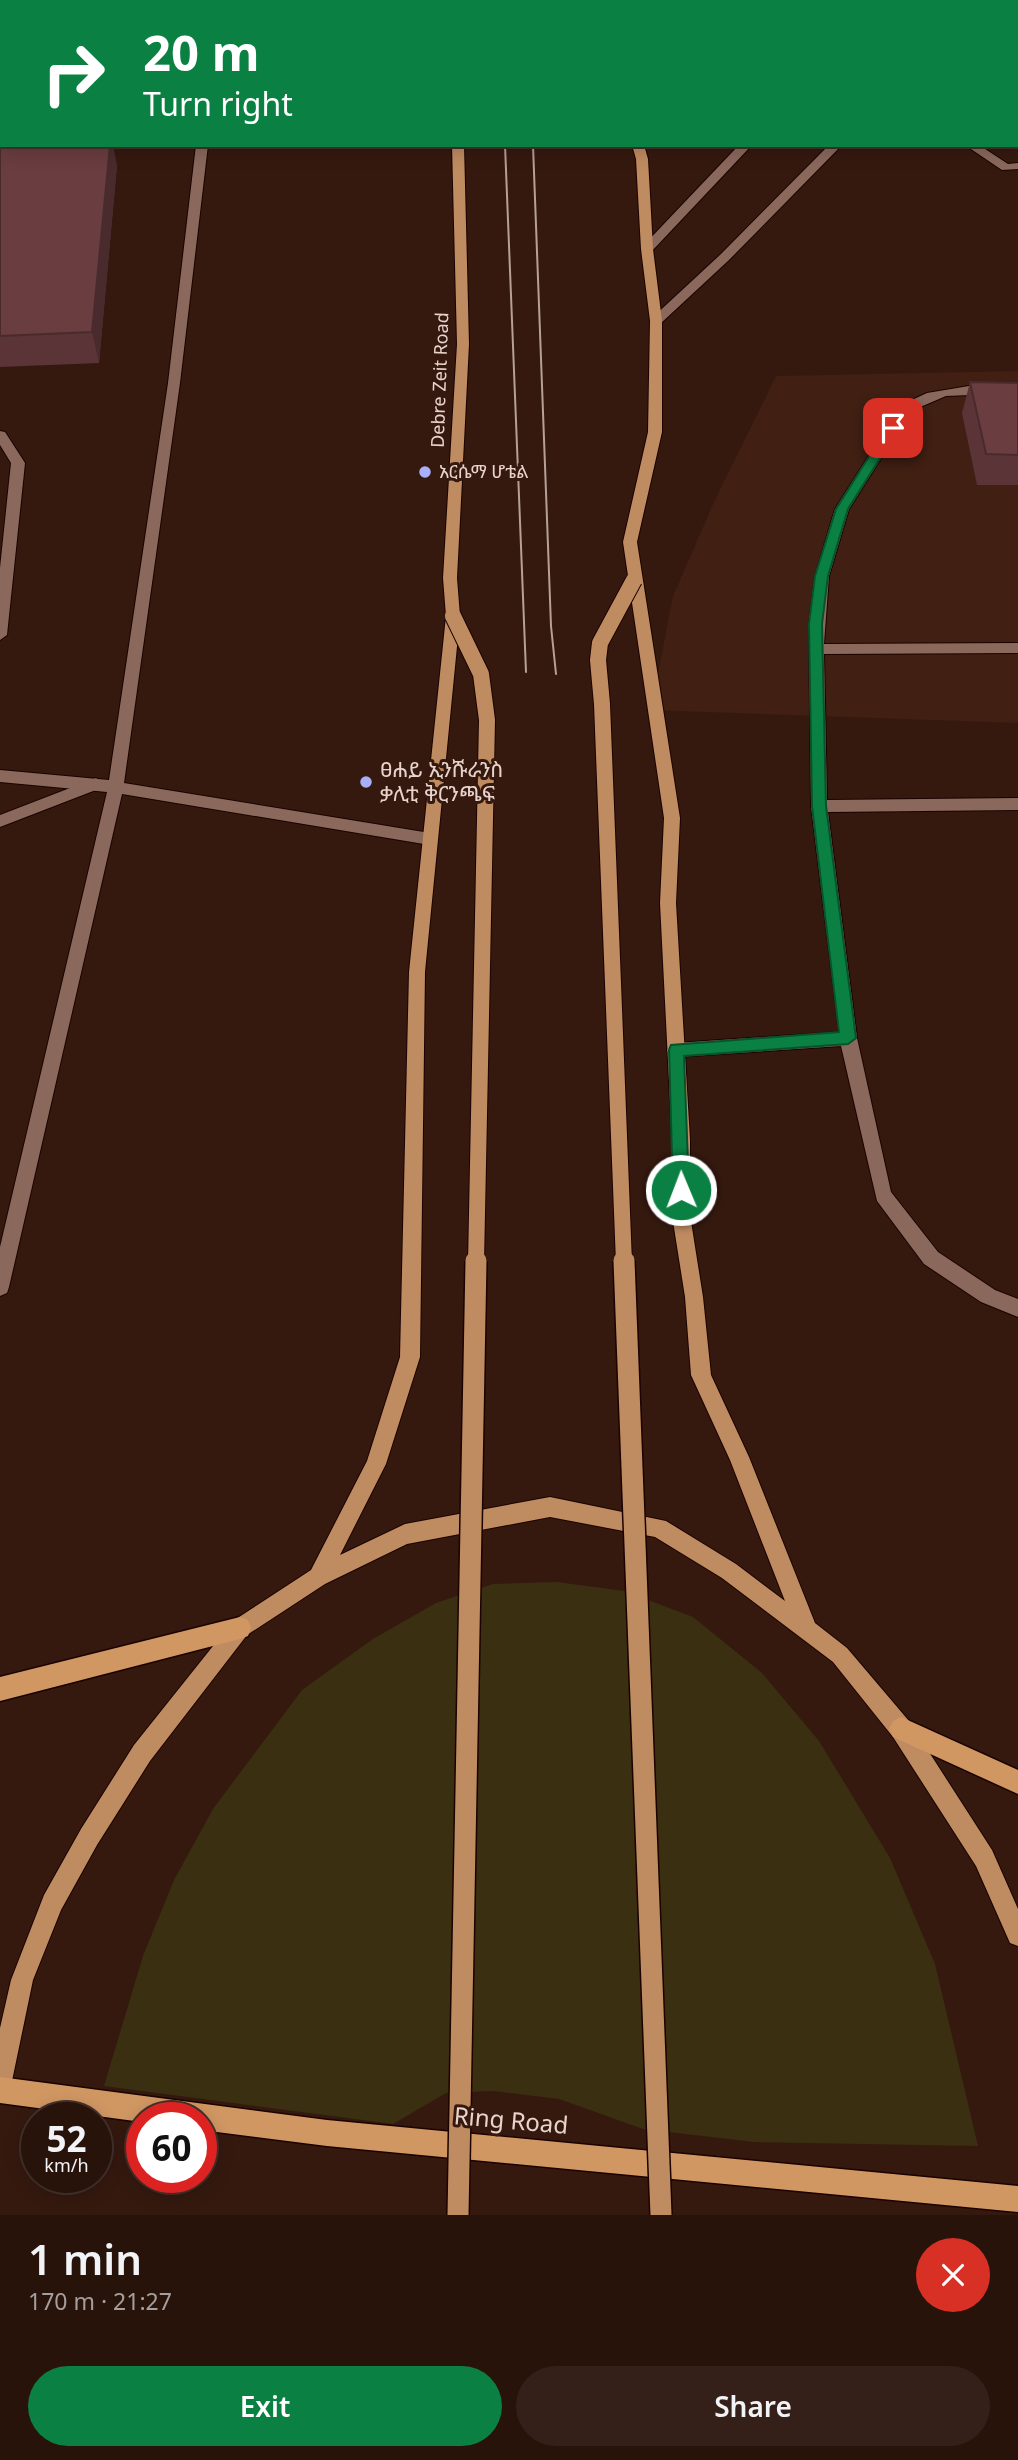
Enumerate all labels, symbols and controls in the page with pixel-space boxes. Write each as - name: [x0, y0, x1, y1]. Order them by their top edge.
- text: 20 m: [143, 19, 260, 85]
- icon: right: [28, 28, 119, 119]
- text: Turn right: [143, 82, 293, 125]
- street label: Debre Zeit Road: [425, 312, 453, 448]
- pin: [863, 398, 923, 458]
- icon: arrive: [874, 409, 912, 447]
- place label: አርሴማ ሆቴል: [439, 459, 529, 483]
- marker: አርሴማ ሆቴል: [417, 464, 433, 480]
- place label: ፀሐይ ኢንሹራንስ ቃሊቲ ቅርንጫፍ: [380, 755, 503, 807]
- marker: ፀሐይ ኢንሹራንስ ቃሊቲ ቅርንጫፍ: [358, 774, 374, 790]
- position arrow: [644, 1153, 718, 1227]
- street label: Ring Road: [453, 2098, 570, 2141]
- speed limit sign: 60: [126, 2102, 217, 2193]
- text: 52: [46, 2115, 87, 2162]
- text: km/h: [44, 2153, 89, 2177]
- text: 1 min: [28, 2230, 142, 2287]
- button: close: [916, 2238, 990, 2312]
- text: 170 m · 21:27: [28, 2285, 172, 2317]
- button: Exit: [28, 2366, 502, 2446]
- button: Share: [516, 2366, 990, 2446]

